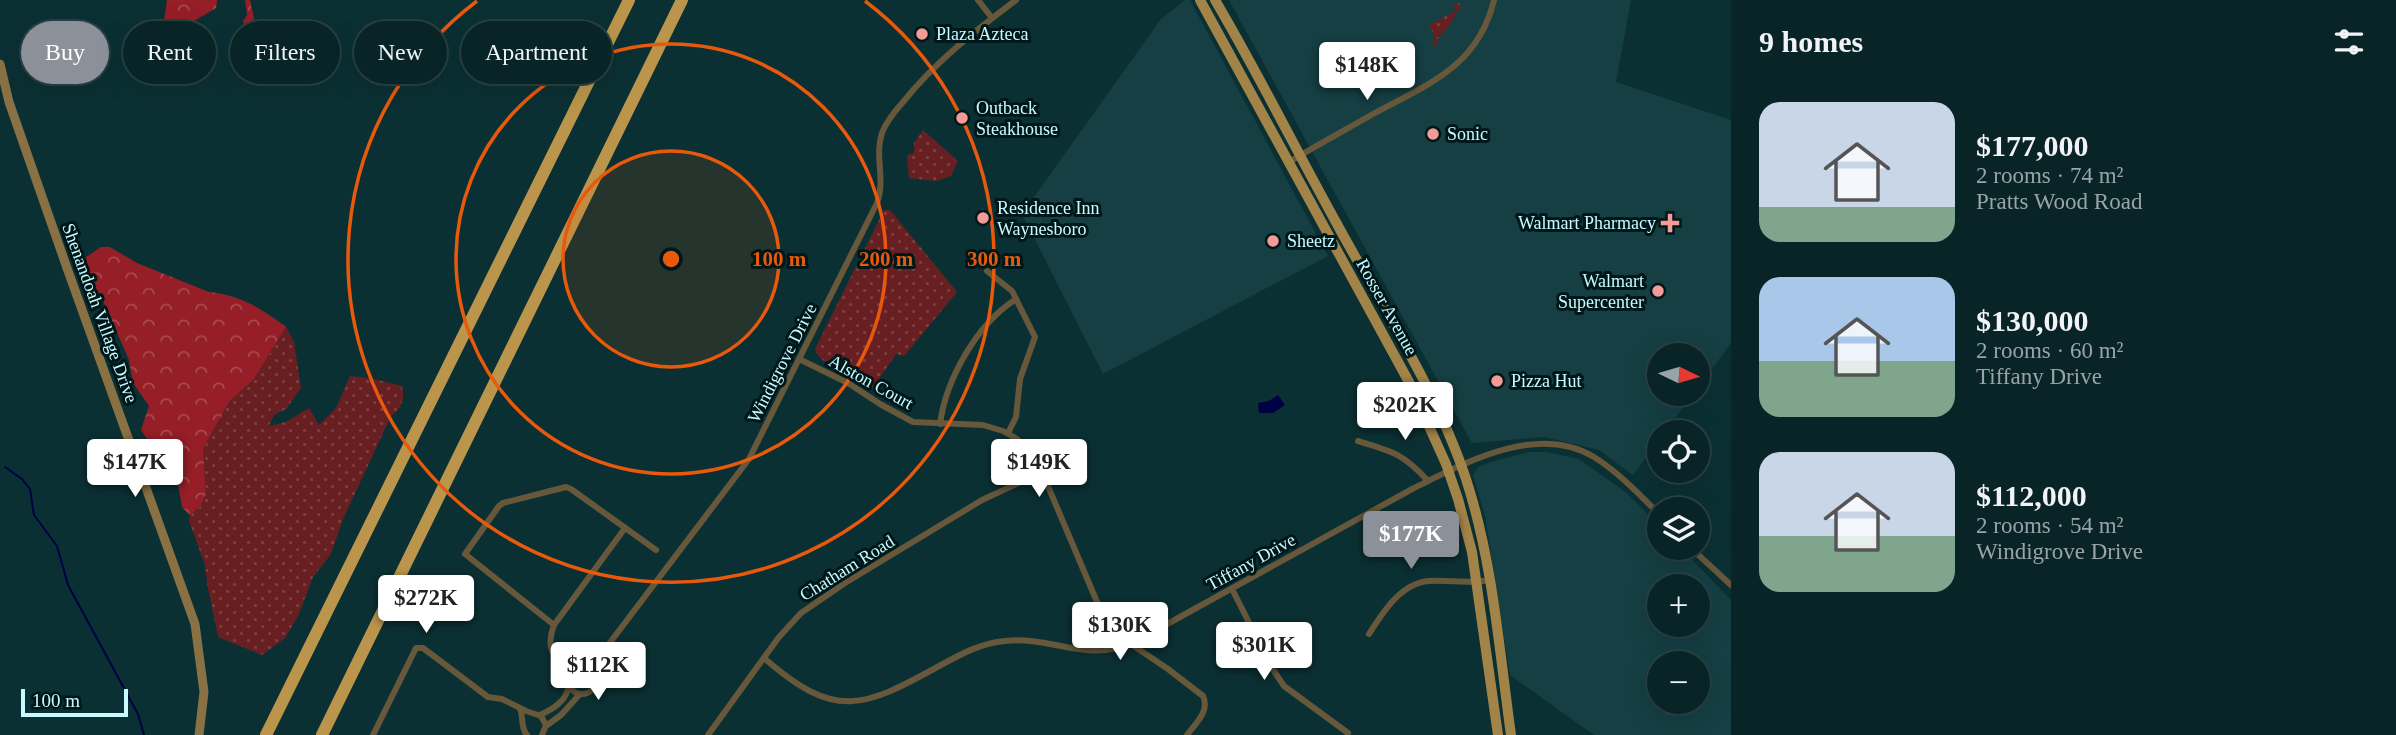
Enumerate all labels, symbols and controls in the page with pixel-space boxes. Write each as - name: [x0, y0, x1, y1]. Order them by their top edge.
- chip: Buy: [21, 21, 109, 84]
- chip: Rent: [123, 21, 216, 84]
- chip: Filters: [230, 21, 340, 84]
- chip: New: [354, 21, 447, 84]
- chip: Apartment: [461, 21, 612, 84]
- icon: filters: [2330, 23, 2368, 61]
- place label: Plaza Azteca: [936, 24, 1028, 44]
- text: 9 homes: [1759, 25, 1863, 58]
- marker: Plaza Azteca: [914, 26, 930, 42]
- pin: $148K: [1318, 42, 1416, 102]
- text: $148K: [1335, 52, 1399, 77]
- place label: Outback Steakhouse: [976, 98, 1058, 139]
- marker: Outback Steakhouse: [954, 110, 970, 126]
- place label: Sonic: [1447, 124, 1488, 144]
- marker: Sonic: [1425, 126, 1441, 142]
- text: $177,000: [1976, 129, 2089, 162]
- icon: home: [1815, 130, 1899, 214]
- text: 2 rooms · 74 m²: [1976, 163, 2123, 188]
- text: Pratts Wood Road: [1976, 189, 2142, 214]
- place label: Residence Inn Waynesboro: [997, 198, 1099, 239]
- marker: Residence Inn Waynesboro: [975, 210, 991, 226]
- place label: Walmart Pharmacy: [1518, 213, 1656, 233]
- marker: Walmart Pharmacy: [1662, 215, 1678, 231]
- street label: Shenandoah Village Drive: [58, 221, 142, 405]
- place label: Sheetz: [1287, 231, 1335, 251]
- marker: Sheetz: [1265, 233, 1281, 249]
- centre of rings: [659, 247, 683, 271]
- text: 100 m: [752, 247, 807, 271]
- text: 200 m: [859, 247, 914, 271]
- text: 300 m: [967, 247, 1022, 271]
- street label: Rosser Avenue: [1352, 255, 1422, 359]
- place label: Walmart Supercenter: [1558, 271, 1644, 312]
- marker: Walmart Supercenter: [1650, 283, 1666, 299]
- street label: Windigrove Drive: [743, 300, 821, 426]
- text: $130,000: [1976, 304, 2089, 337]
- icon: home: [1815, 305, 1899, 389]
- text: 2 rooms · 60 m²: [1976, 338, 2123, 363]
- north arrow: [1647, 343, 1710, 406]
- map controls: [1647, 343, 1710, 714]
- street label: Alston Court: [825, 351, 917, 413]
- text: Tiffany Drive: [1976, 364, 2102, 389]
- place label: Pizza Hut: [1511, 371, 1581, 391]
- marker: Pizza Hut: [1489, 373, 1505, 389]
- pin: $202K: [1356, 382, 1454, 442]
- text: $202K: [1373, 392, 1437, 417]
- button: locate: [1647, 420, 1710, 483]
- pin: $147K: [86, 440, 184, 499]
- pin: $149K: [990, 440, 1088, 499]
- text: $147K: [103, 449, 167, 474]
- text: $149K: [1007, 449, 1071, 474]
- text: $112,000: [1976, 479, 2087, 512]
- icon: home: [1815, 480, 1899, 564]
- button: layers: [1647, 497, 1710, 560]
- pin: $177K: [1362, 512, 1460, 571]
- text: 2 rooms · 54 m²: [1976, 513, 2123, 538]
- text: $177K: [1379, 521, 1443, 546]
- street label: Tiffany Drive: [1203, 529, 1299, 595]
- street label: Chatham Road: [796, 531, 898, 605]
- text: Windigrove Drive: [1976, 539, 2143, 564]
- button: +: [1647, 574, 1710, 637]
- pin: $272K: [377, 576, 475, 635]
- text: $272K: [394, 585, 458, 610]
- pin: $130K: [1071, 602, 1169, 662]
- text: $130K: [1088, 612, 1152, 637]
- pin: $301K: [1215, 622, 1313, 682]
- text: $301K: [1232, 632, 1296, 657]
- pin: $112K: [549, 642, 647, 702]
- button: −: [1647, 651, 1710, 714]
- text: $112K: [567, 652, 629, 677]
- scale bar: [21, 686, 128, 718]
- text: 100 m: [32, 690, 80, 711]

